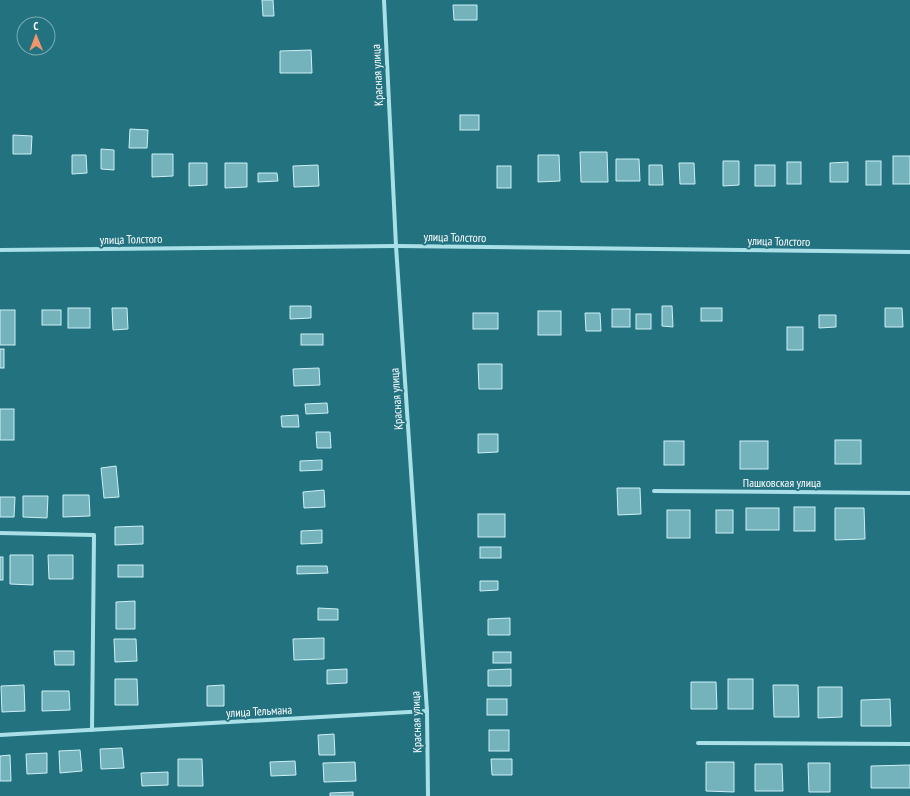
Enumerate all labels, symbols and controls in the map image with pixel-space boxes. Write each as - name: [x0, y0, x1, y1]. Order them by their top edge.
- north arrow: [16, 16, 56, 56]
- text: С: [33, 19, 38, 33]
- street label: Красная улица: [368, 43, 386, 106]
- street label: улица Толстого: [424, 229, 486, 245]
- street label: улица Толстого: [100, 231, 162, 247]
- street label: улица Толстого: [748, 233, 810, 249]
- street label: Красная улица: [386, 367, 406, 430]
- street label: Пашковская улица: [743, 475, 821, 490]
- street label: Красная улица: [407, 691, 425, 753]
- street label: улица Тельмана: [226, 702, 293, 720]

